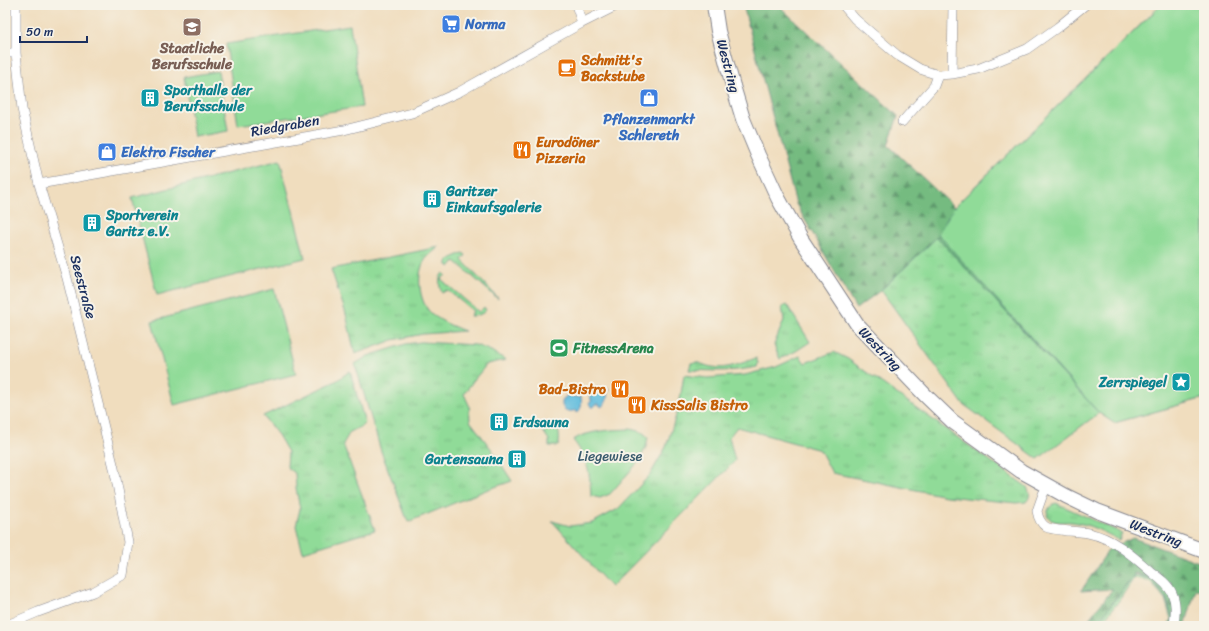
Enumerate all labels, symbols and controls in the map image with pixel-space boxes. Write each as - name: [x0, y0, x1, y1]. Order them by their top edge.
- place label: Norma: [464, 12, 506, 37]
- supermarket icon: Norma: [440, 13, 462, 35]
- school or university icon: Staatliche Berufsschule: [181, 16, 203, 38]
- scale bar: [20, 18, 87, 44]
- text: 50 m: [26, 21, 53, 43]
- place label: Staatliche Berufsschule: [152, 36, 233, 77]
- street label: Westring: [709, 36, 747, 96]
- place label: Schmitt's Backstube: [580, 48, 645, 89]
- cafe icon: Schmitt's Backstube: [556, 57, 578, 79]
- place label: Sporthalle der Berufsschule: [163, 78, 253, 119]
- building icon: Sporthalle der Berufsschule: [139, 87, 161, 109]
- shop icon: Pflanzenmarkt Schlereth: [638, 87, 660, 109]
- place label: Pflanzenmarkt Schlereth: [603, 107, 696, 148]
- street label: Riedgraben: [249, 108, 322, 144]
- place label: Eurodöner Pizzeria: [536, 130, 600, 171]
- restaurant icon: Eurodöner Pizzeria: [511, 139, 533, 161]
- place label: Elektro Fischer: [121, 140, 216, 165]
- shop icon: Elektro Fischer: [96, 141, 118, 163]
- place label: Garitzer Einkaufsgalerie: [445, 179, 543, 220]
- building icon: Garitzer Einkaufsgalerie: [421, 188, 443, 210]
- place label: Sportverein Garitz e.V.: [105, 203, 179, 244]
- building icon: Sportverein Garitz e.V.: [81, 212, 103, 234]
- street label: Seestraße: [62, 252, 104, 322]
- street label: Westring: [852, 321, 908, 377]
- place label: FitnessArena: [572, 336, 654, 361]
- sports icon: FitnessArena: [548, 337, 570, 359]
- place label: Zerrspiegel: [1098, 370, 1168, 395]
- place icon: Zerrspiegel: [1170, 371, 1192, 393]
- place label: Bad-Bistro: [539, 377, 606, 402]
- restaurant icon: Bad-Bistro: [609, 378, 631, 400]
- place label: KissSalis Bistro: [650, 393, 749, 418]
- restaurant icon: KissSalis Bistro: [626, 394, 648, 416]
- place label: Erdsauna: [513, 410, 570, 435]
- building icon: Erdsauna: [488, 411, 510, 433]
- park label: Liegewiese: [578, 444, 643, 469]
- place label: Gartensauna: [424, 447, 504, 472]
- building icon: Gartensauna: [506, 448, 528, 470]
- street label: Westring: [1126, 512, 1186, 554]

